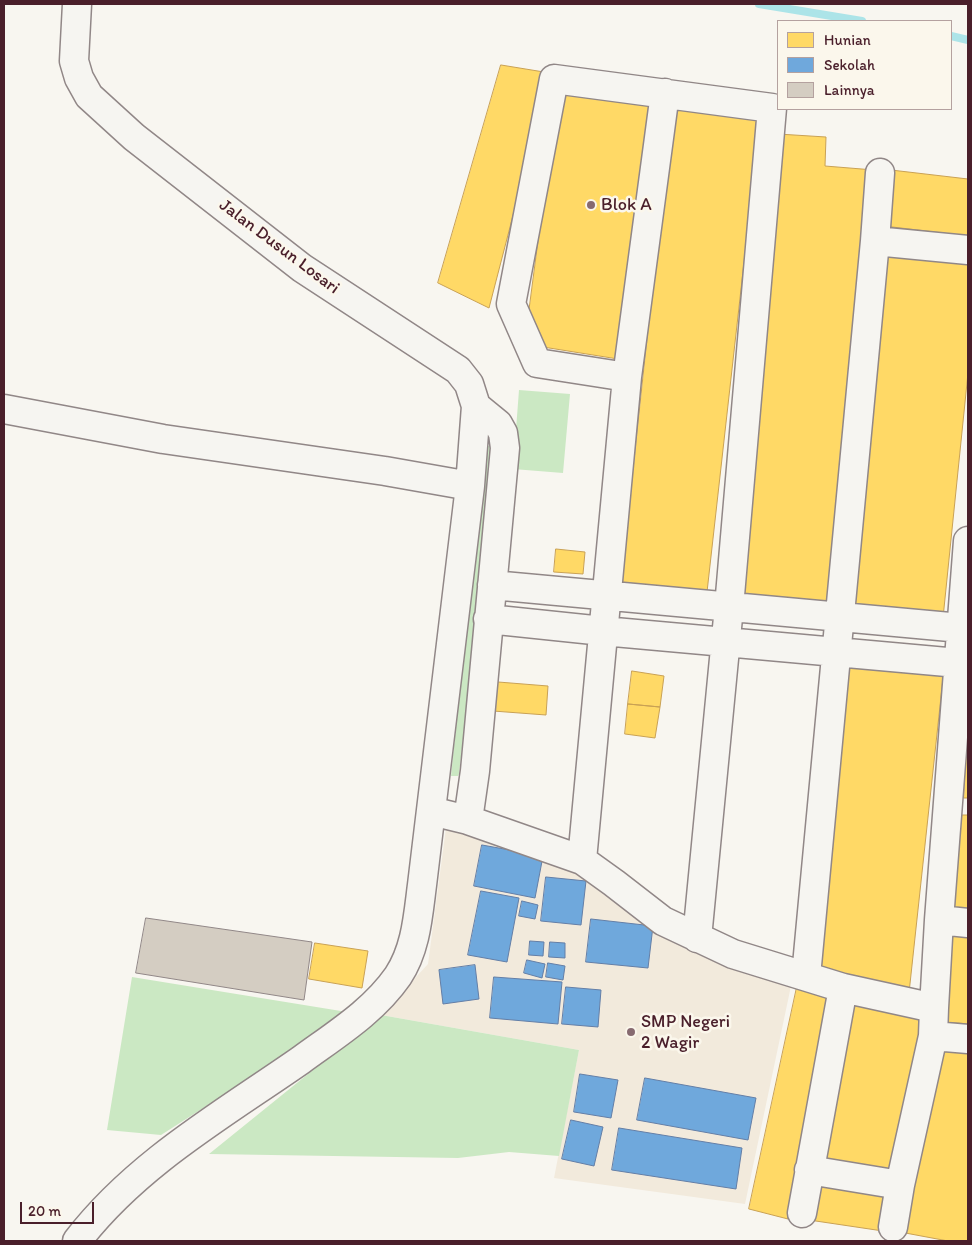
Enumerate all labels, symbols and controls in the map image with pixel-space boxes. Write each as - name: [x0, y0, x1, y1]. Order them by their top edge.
- legend: [777, 20, 952, 110]
- text: Hunian: [824, 31, 871, 49]
- text: Sekolah: [824, 56, 875, 74]
- text: Lainnya: [824, 81, 875, 99]
- place label: Blok A: [601, 194, 652, 216]
- street label: Jalan Dusun Losari: [214, 195, 344, 299]
- marker: Blok A: [585, 199, 597, 211]
- place label: SMP Negeri 2 Wagir: [641, 1011, 730, 1054]
- marker: SMP Negeri 2 Wagir: [625, 1026, 637, 1038]
- scale bar: [22, 1192, 96, 1224]
- text: 20 m: [28, 1202, 61, 1220]

